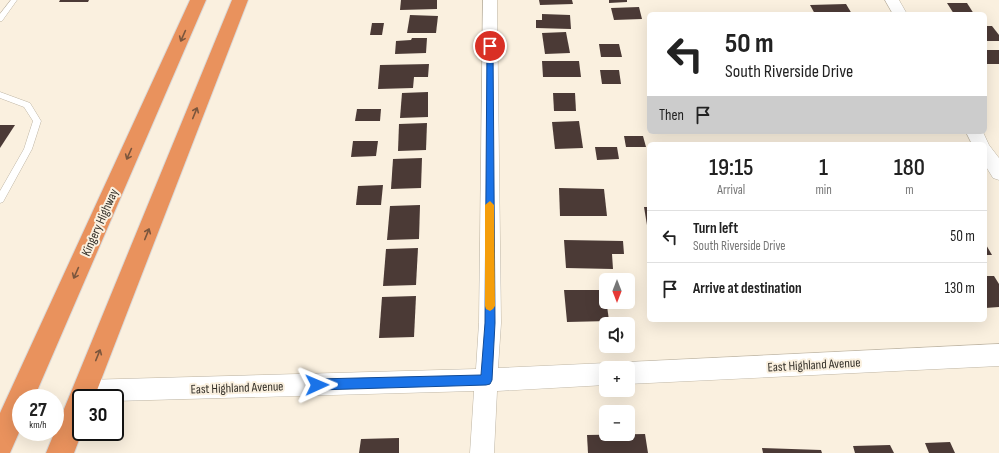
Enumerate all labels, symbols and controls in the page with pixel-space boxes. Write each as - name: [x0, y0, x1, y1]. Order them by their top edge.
- text: 50 m: [725, 27, 774, 60]
- icon: left: [659, 28, 711, 80]
- one-way arrow: [178, 29, 186, 41]
- pin: [473, 29, 507, 63]
- icon: arrive: [479, 35, 501, 57]
- text: South Riverside Drive: [725, 61, 853, 82]
- icon: arrive: [692, 104, 714, 126]
- text: Then: [659, 106, 684, 125]
- one-way arrow: [191, 108, 199, 120]
- one-way arrow: [125, 148, 133, 160]
- text: 19:15: [709, 153, 753, 182]
- text: 1: [819, 153, 828, 182]
- text: 180: [894, 153, 925, 182]
- text: Arrival: [717, 182, 745, 198]
- text: min: [815, 182, 832, 198]
- text: m: [905, 182, 914, 198]
- street label: Kingery Highway: [78, 186, 122, 259]
- text: Turn left: [693, 219, 738, 238]
- icon: left: [659, 226, 681, 248]
- text: 50 m: [950, 227, 975, 246]
- one-way arrow: [143, 228, 151, 240]
- text: South Riverside Drive: [693, 238, 786, 254]
- one-way arrow: [72, 267, 80, 279]
- north arrow: [599, 273, 635, 309]
- map controls: [599, 273, 635, 441]
- icon: arrive: [659, 278, 681, 300]
- text: Arrive at destination: [693, 279, 802, 298]
- text: 130 m: [945, 279, 975, 298]
- button: sound: [599, 317, 635, 353]
- one-way arrow: [95, 349, 103, 361]
- street label: East Highland Avenue: [767, 355, 861, 375]
- button: +: [599, 361, 635, 397]
- position arrow: [296, 364, 338, 406]
- street label: East Highland Avenue: [190, 378, 284, 398]
- speed limit sign: 30: [72, 389, 124, 441]
- text: 27: [29, 398, 47, 422]
- button: −: [599, 405, 635, 441]
- text: km/h: [29, 419, 47, 431]

